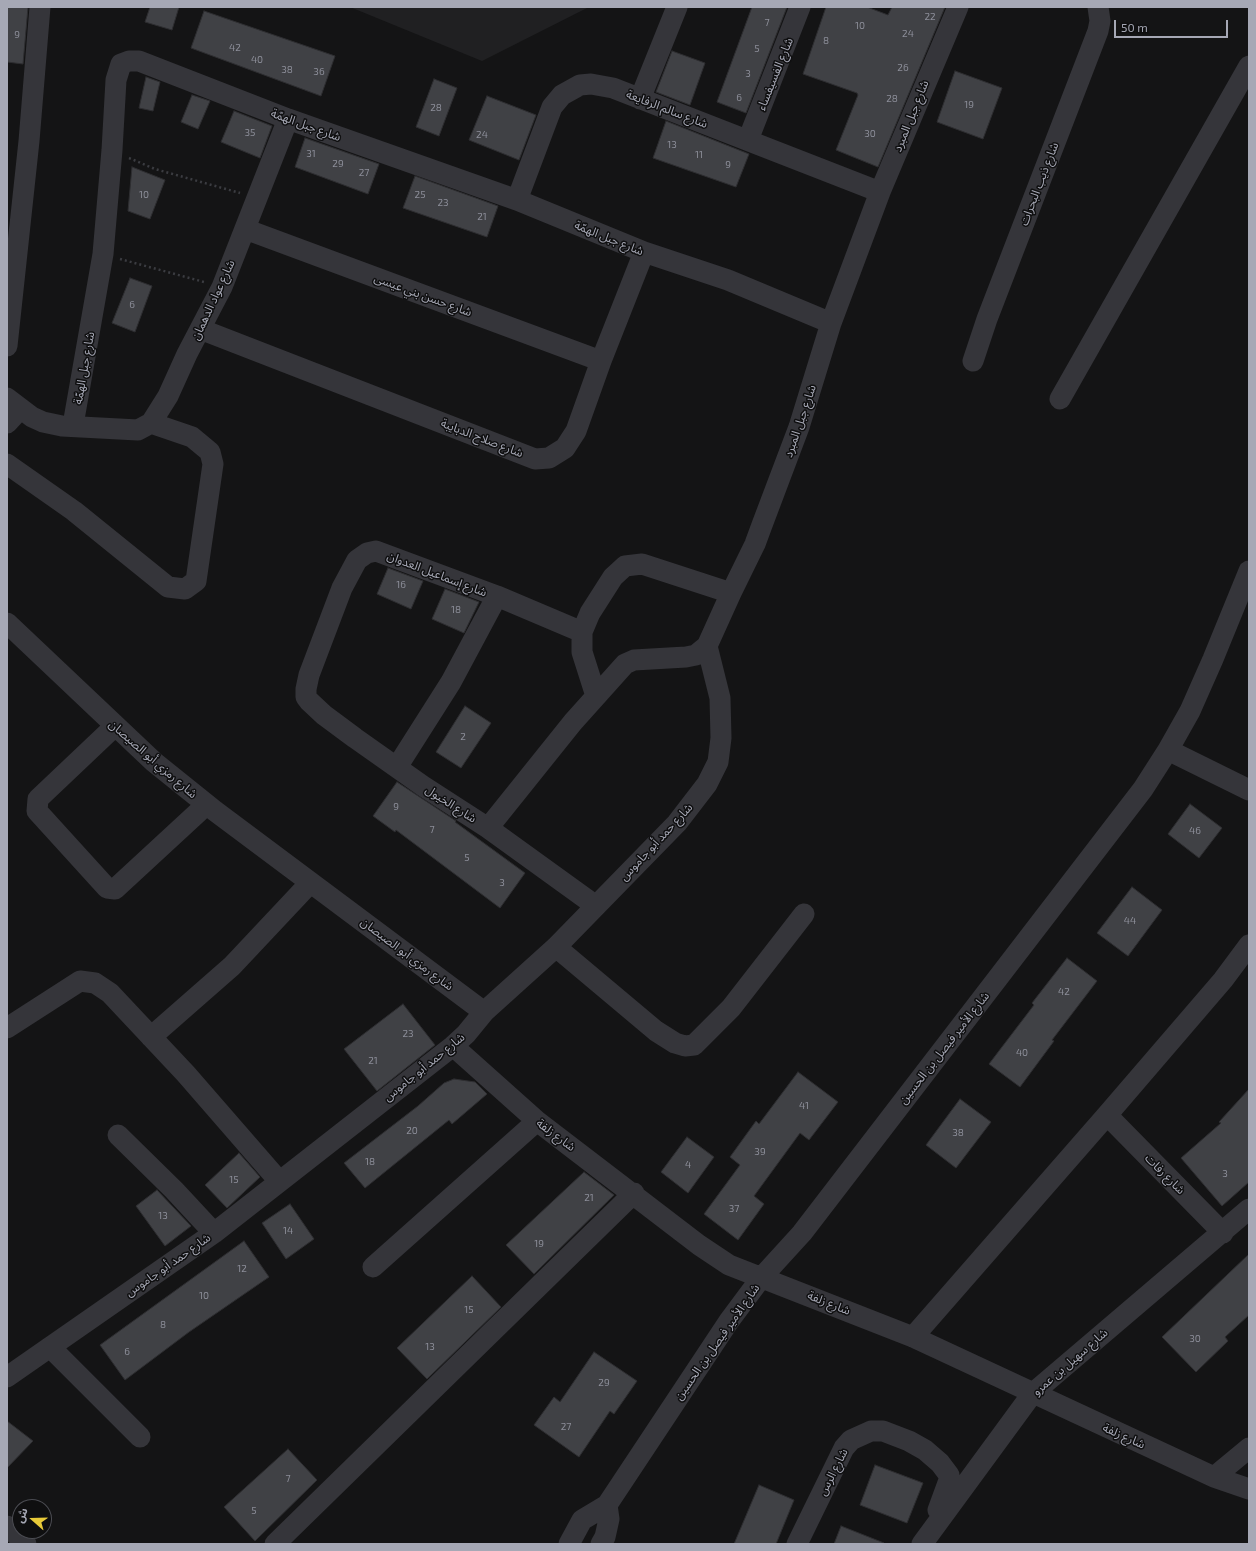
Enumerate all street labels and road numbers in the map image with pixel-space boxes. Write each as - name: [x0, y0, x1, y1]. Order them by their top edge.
- street label: شارع الفسيفساء: [754, 36, 796, 112]
- street label: شارع جبل المبرد: [890, 78, 932, 154]
- street label: شارع سالم الرفايعة: [624, 87, 710, 131]
- street label: شارع جبل الهمّة: [269, 106, 343, 144]
- street label: شارع ذيب البحرات: [1016, 140, 1062, 228]
- street label: شارع جبل الهمّة: [572, 218, 646, 258]
- street label: شارع عواد الدهمان: [188, 258, 238, 342]
- street label: شارع حسن بني عيسى: [372, 271, 474, 319]
- street label: شارع جبل الهمّة: [71, 331, 97, 405]
- street label: شارع جبل المبرد: [781, 383, 819, 459]
- street label: شارع صلاح الدبايبة: [439, 416, 525, 460]
- street label: شارع إسماعيل العدوان: [385, 548, 489, 600]
- street label: شارع رمزي أبو الصيصان: [106, 717, 200, 801]
- street label: شارع الخيول: [423, 782, 479, 826]
- street label: شارع حمد أبو جاموس: [616, 800, 696, 884]
- street label: شارع رمزي أبو الصيصان: [358, 914, 456, 994]
- street label: شارع الأمير فيصل بن الحسين: [896, 989, 992, 1107]
- street label: شارع حمد أبو جاموس: [380, 1030, 468, 1104]
- street label: شارع زلفة: [534, 1116, 578, 1154]
- street label: شارع رفات: [1142, 1151, 1188, 1197]
- street label: شارع حمد أبو جاموس: [123, 1230, 213, 1300]
- street label: شارع الأمير فيصل بن الحسين: [671, 1281, 763, 1403]
- street label: شارع زلفة: [805, 1288, 853, 1318]
- street label: شارع سهيل بن عمرو: [1029, 1325, 1111, 1399]
- street label: شارع زلفة: [1100, 1420, 1148, 1452]
- street label: شارع الرس: [815, 1446, 851, 1498]

